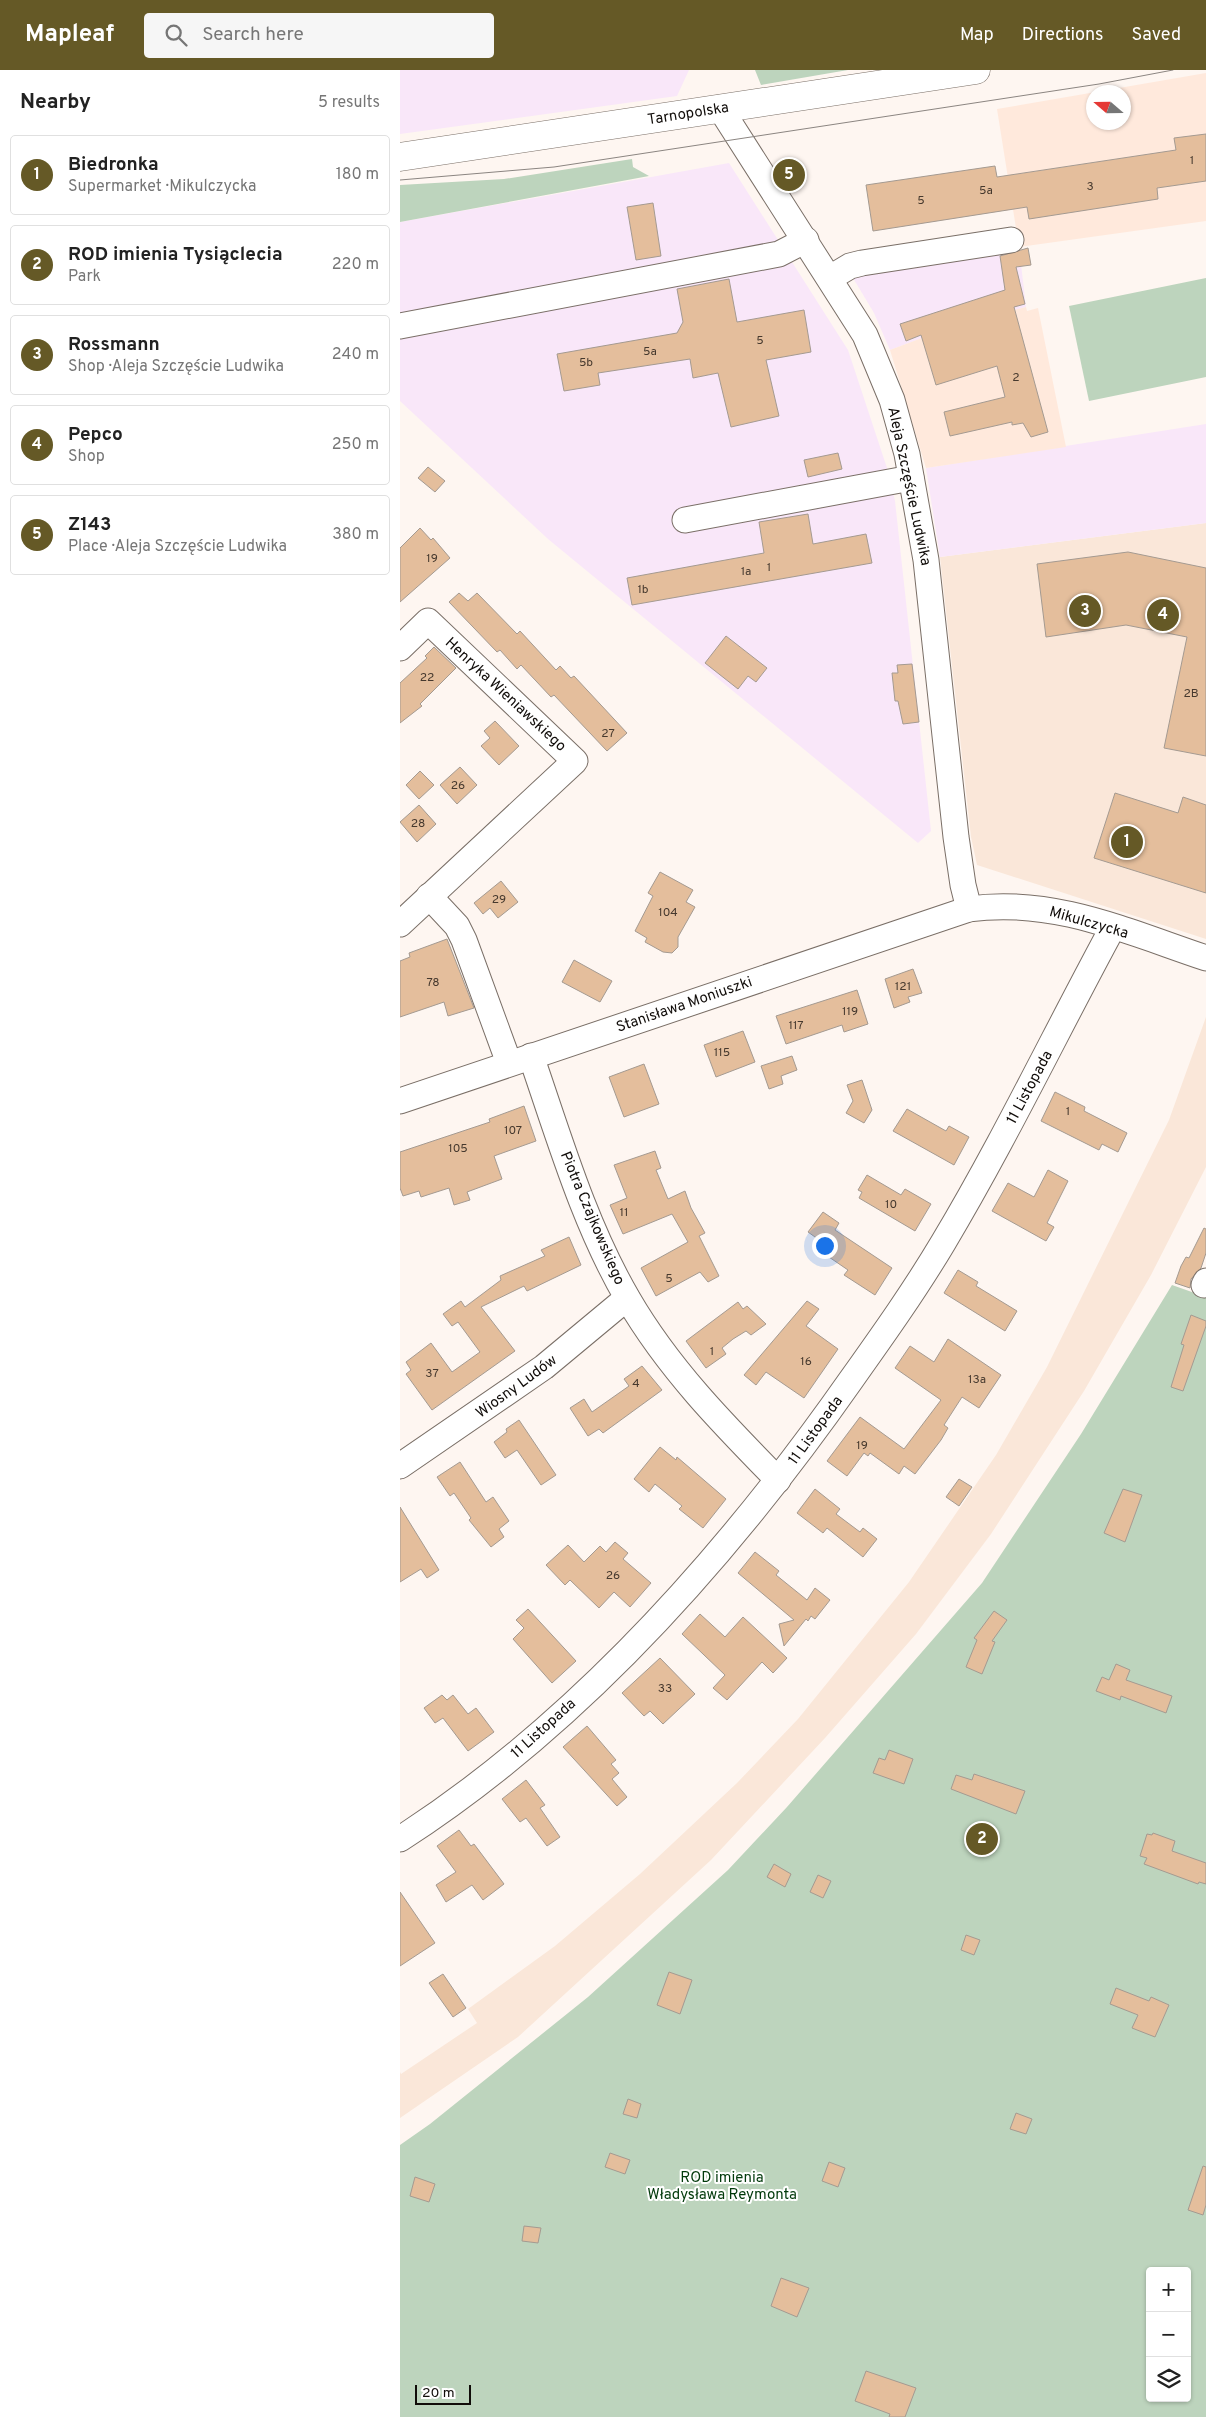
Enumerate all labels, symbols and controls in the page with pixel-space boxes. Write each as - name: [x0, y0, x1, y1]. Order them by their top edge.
- search box: [144, 13, 494, 58]
- text: Mapleaf: [25, 20, 114, 50]
- icon: search: [162, 21, 190, 49]
- text: Search here: [202, 23, 304, 47]
- text: Map: [960, 24, 994, 47]
- text: Directions: [1022, 24, 1104, 47]
- text: Saved: [1132, 24, 1181, 47]
- north arrow: [1086, 85, 1131, 130]
- text: Nearby: [20, 89, 91, 116]
- text: 5 results: [318, 93, 380, 113]
- street label: Tarnopolska: [646, 99, 730, 130]
- text: Biedronka: [68, 153, 159, 177]
- house number: 1: [1190, 153, 1194, 169]
- pin: 5: [773, 156, 805, 194]
- text: 1: [34, 165, 40, 185]
- text: 180 m: [336, 165, 379, 185]
- text: Supermarket · Mikulczycka: [68, 177, 256, 197]
- house number: 3: [1086, 179, 1094, 195]
- house number: 5a: [979, 183, 993, 199]
- house number: 5: [917, 193, 925, 209]
- text: ROD imienia Tysiąclecia: [68, 243, 283, 267]
- text: 2: [32, 255, 42, 275]
- text: 220 m: [332, 255, 379, 275]
- text: Park: [68, 267, 101, 287]
- text: Rossmann: [68, 333, 160, 357]
- house number: 5: [756, 333, 764, 349]
- house number: 5a: [643, 344, 657, 360]
- text: 3: [32, 345, 42, 365]
- text: 240 m: [332, 345, 379, 365]
- house number: 5b: [579, 355, 593, 371]
- text: Shop · Aleja Szczęście Ludwika: [68, 357, 284, 377]
- house number: 2: [1012, 370, 1020, 386]
- street label: Aleja Szczęście Ludwika: [882, 405, 935, 567]
- text: Pepco: [68, 423, 123, 447]
- text: 4: [32, 435, 42, 455]
- text: 250 m: [332, 435, 379, 455]
- text: Shop: [68, 447, 105, 467]
- text: Z143: [68, 513, 111, 537]
- text: 5: [32, 525, 42, 545]
- text: 380 m: [332, 525, 379, 545]
- text: Place · Aleja Szczęście Ludwika: [68, 537, 287, 557]
- house number: 19: [426, 551, 438, 567]
- house number: 1: [767, 560, 771, 576]
- house number: 1a: [741, 564, 751, 580]
- house number: 1b: [637, 582, 649, 598]
- pin: 3: [1069, 592, 1101, 630]
- pin: 4: [1147, 596, 1179, 634]
- street label: Henryka Wieniawskiego: [440, 634, 570, 756]
- house number: 22: [420, 670, 434, 686]
- house number: 2B: [1183, 686, 1199, 702]
- house number: 27: [601, 726, 615, 742]
- house number: 26: [451, 778, 465, 794]
- house number: 28: [411, 816, 425, 832]
- pin: 1: [1111, 823, 1143, 861]
- house number: 29: [492, 892, 506, 908]
- street label: Mikulczycka: [1047, 903, 1130, 944]
- house number: 104: [658, 905, 678, 921]
- street label: Stanisława Moniuszki: [614, 973, 755, 1038]
- house number: 78: [426, 975, 440, 991]
- house number: 121: [895, 979, 911, 995]
- house number: 119: [842, 1004, 858, 1020]
- house number: 117: [788, 1018, 804, 1034]
- house number: 115: [714, 1045, 730, 1061]
- street label: 11 Listopada: [1003, 1048, 1058, 1128]
- house number: 1: [1066, 1104, 1070, 1120]
- house number: 107: [504, 1123, 522, 1139]
- house number: 105: [448, 1141, 468, 1157]
- street label: Piotra Czajkowskiego: [555, 1149, 628, 1288]
- house number: 10: [885, 1197, 897, 1213]
- house number: 11: [620, 1205, 628, 1221]
- your location: [812, 1233, 838, 1259]
- house number: 5: [665, 1271, 673, 1287]
- house number: 1: [710, 1344, 714, 1360]
- street label: Wiosny Ludów: [473, 1351, 561, 1423]
- house number: 16: [800, 1354, 812, 1370]
- house number: 37: [425, 1366, 439, 1382]
- house number: 13a: [968, 1372, 986, 1388]
- house number: 4: [632, 1376, 640, 1392]
- street label: 11 Listopada: [785, 1393, 848, 1469]
- house number: 19: [856, 1438, 868, 1454]
- house number: 26: [606, 1568, 620, 1584]
- house number: 33: [658, 1681, 672, 1697]
- street label: 11 Listopada: [508, 1695, 580, 1763]
- pin: 2: [966, 1820, 998, 1858]
- park label: ROD imienia Władysława Reymonta: [647, 2169, 797, 2205]
- map controls: [1146, 2267, 1191, 2402]
- button: +: [1146, 2267, 1191, 2312]
- button: −: [1146, 2312, 1191, 2357]
- button: layers: [1146, 2357, 1191, 2402]
- scale bar: [415, 2382, 471, 2405]
- text: 20 m: [422, 2385, 455, 2402]

